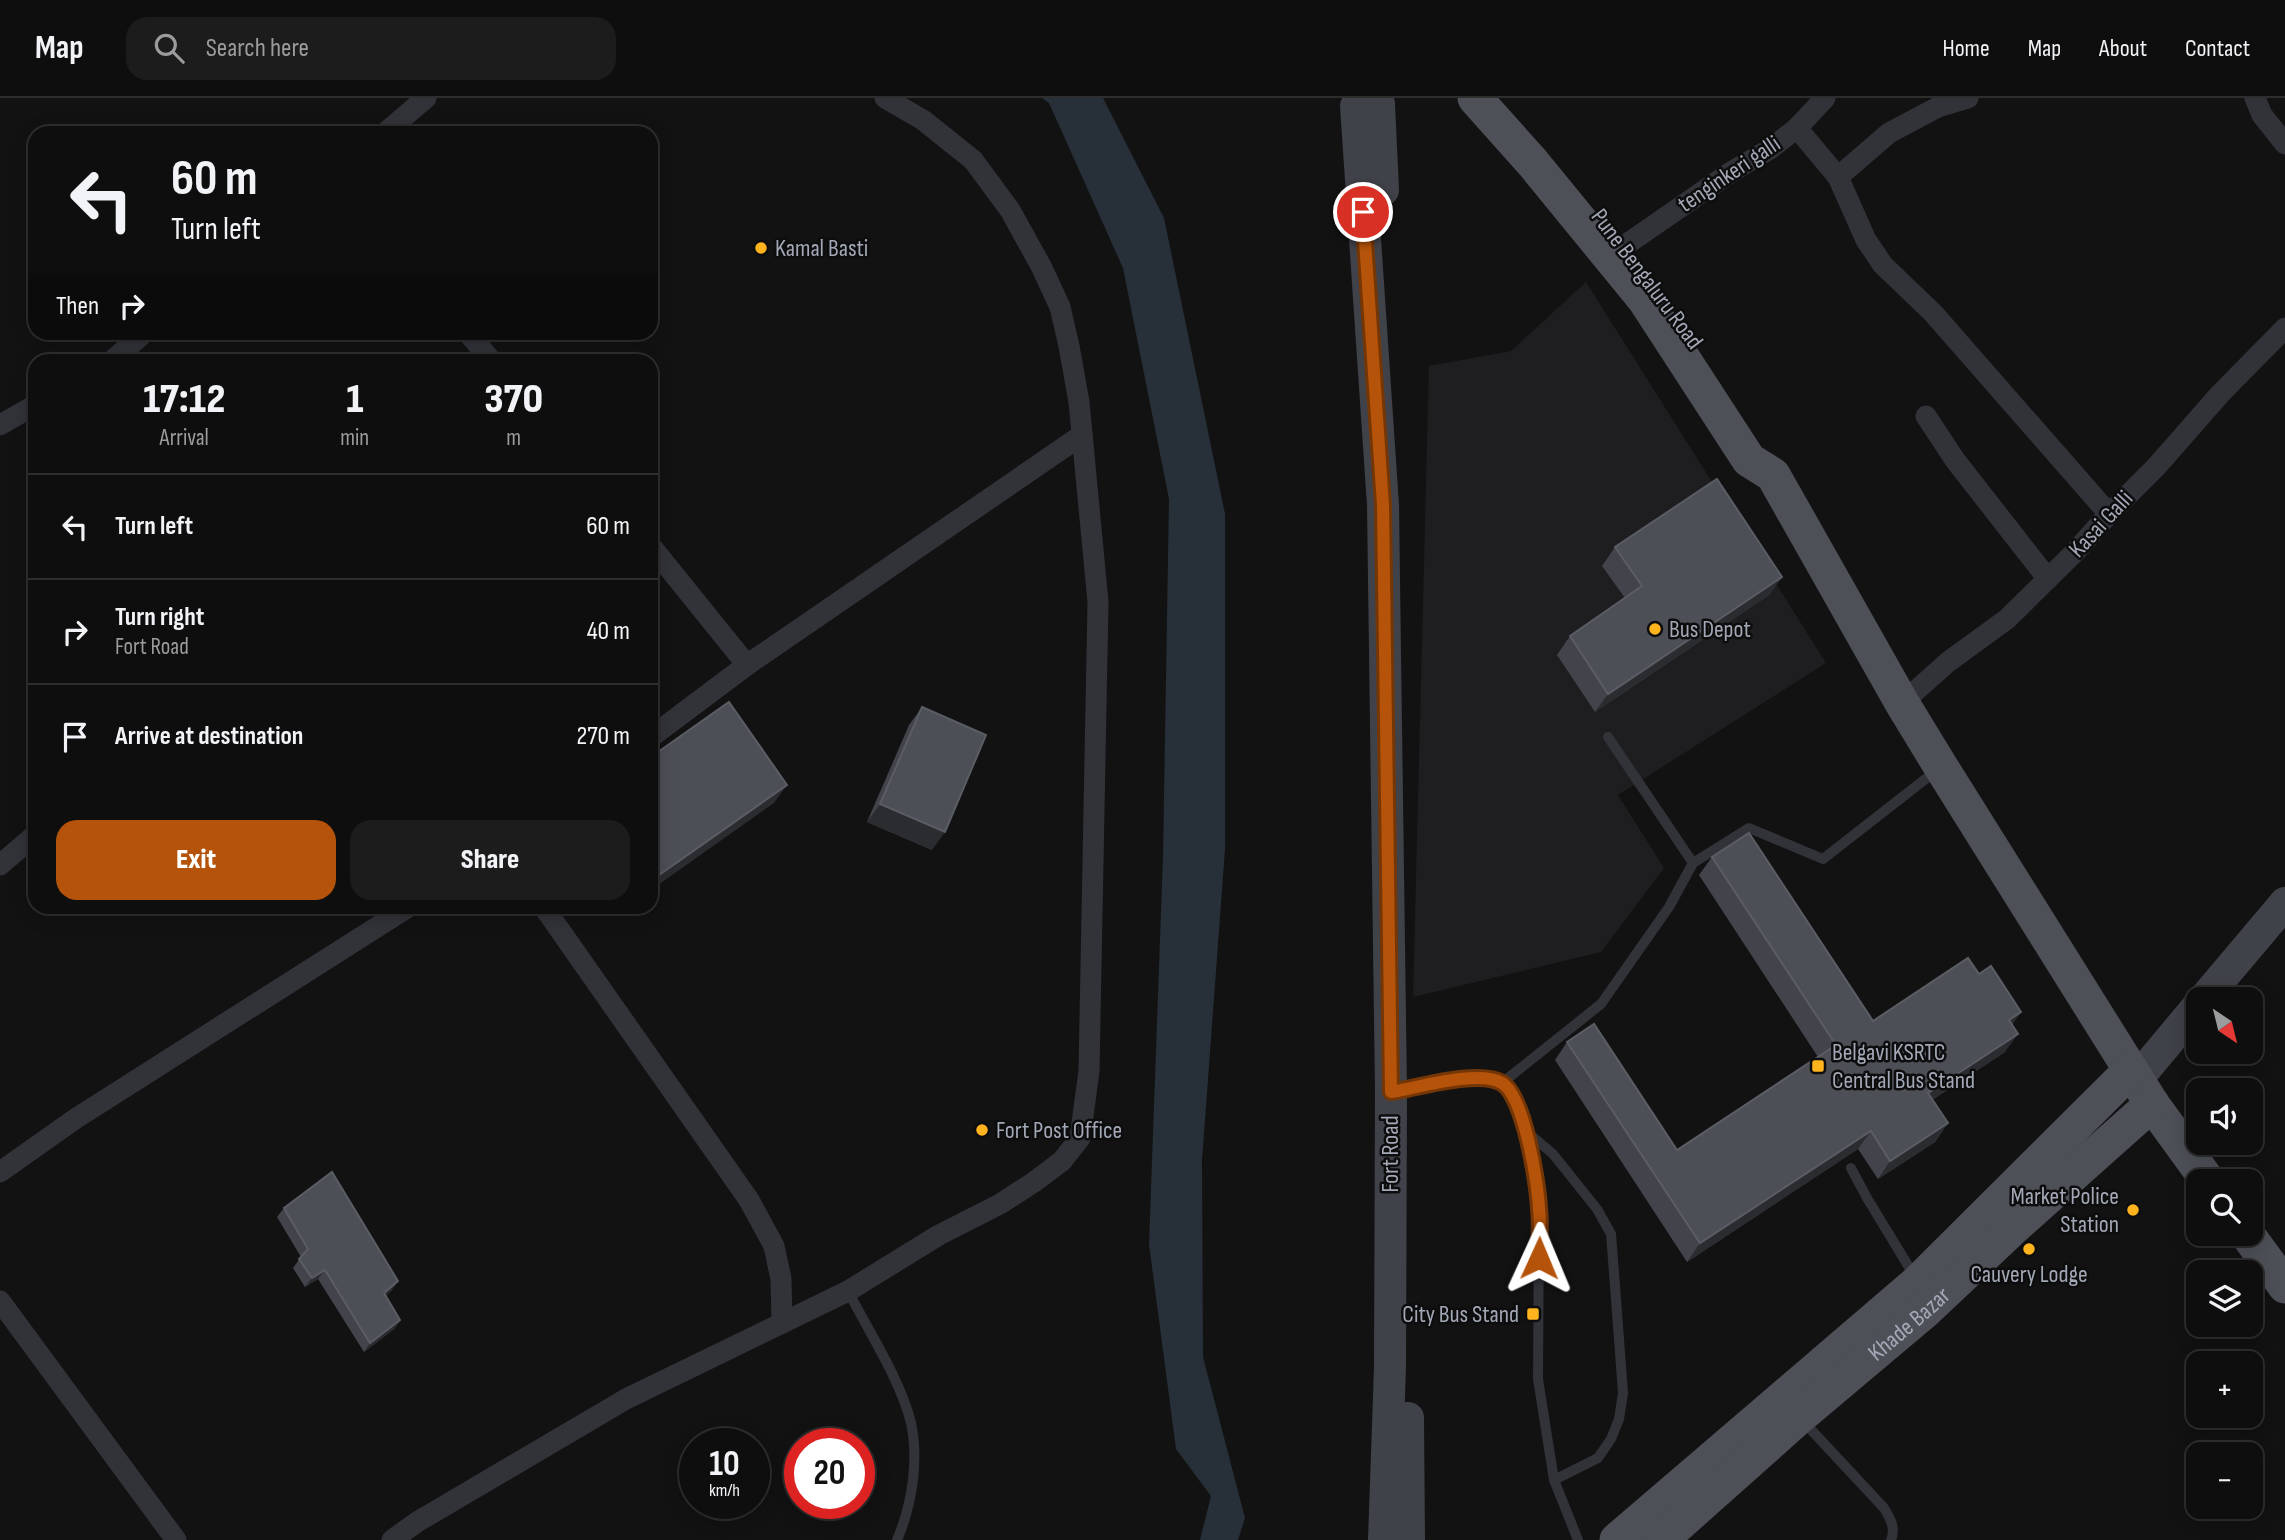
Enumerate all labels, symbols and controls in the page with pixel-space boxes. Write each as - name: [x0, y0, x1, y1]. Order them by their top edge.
- search box: [126, 17, 616, 80]
- text: Map: [35, 28, 84, 68]
- icon: search: [150, 29, 188, 67]
- text: Search here: [206, 33, 309, 64]
- text: Home: [1942, 34, 1990, 63]
- text: Map: [2028, 34, 2061, 63]
- text: About: [2099, 34, 2147, 63]
- text: Contact: [2185, 34, 2250, 63]
- street label: tenginkeri galli: [1672, 129, 1786, 219]
- text: 60 m: [171, 150, 258, 209]
- icon: left: [56, 154, 147, 245]
- pin: [1333, 182, 1393, 242]
- icon: arrive: [1344, 193, 1382, 231]
- street label: Pune Bengaluru Road: [1585, 203, 1709, 355]
- text: Turn left: [171, 210, 261, 249]
- place label: Kamal Basti: [775, 234, 868, 263]
- marker: Kamal Basti: [753, 240, 769, 256]
- icon: right: [113, 287, 151, 325]
- text: Then: [56, 291, 99, 322]
- text: 17:12: [143, 374, 225, 425]
- text: 1: [346, 374, 363, 425]
- text: 370: [484, 374, 543, 425]
- text: Arrival: [159, 424, 209, 452]
- text: min: [340, 424, 369, 452]
- text: m: [506, 424, 521, 452]
- street label: Kasai Galli: [2063, 484, 2139, 564]
- icon: left: [56, 508, 94, 546]
- text: Turn left: [115, 511, 193, 542]
- text: 60 m: [586, 511, 630, 542]
- text: Turn right: [115, 602, 204, 633]
- icon: right: [56, 613, 94, 651]
- place label: Bus Depot: [1669, 615, 1751, 644]
- text: 40 m: [587, 616, 630, 647]
- marker: Bus Depot: [1647, 621, 1663, 637]
- text: Fort Road: [115, 633, 189, 661]
- icon: arrive: [56, 718, 94, 756]
- text: Arrive at destination: [115, 721, 303, 752]
- text: 270 m: [577, 721, 630, 752]
- button: Exit: [56, 820, 336, 900]
- button: Share: [350, 820, 630, 900]
- north arrow: [2186, 987, 2263, 1064]
- map controls: [2186, 987, 2263, 1519]
- place label: Belgavi KSRTC Central Bus Stand: [1832, 1038, 1975, 1095]
- marker: Belgavi KSRTC Central Bus Stand: [1810, 1058, 1826, 1074]
- button: sound: [2186, 1078, 2263, 1155]
- street label: Fort Road: [1376, 1115, 1405, 1193]
- place label: Fort Post Office: [996, 1116, 1122, 1145]
- marker: Fort Post Office: [974, 1122, 990, 1138]
- button: search: [2186, 1169, 2263, 1246]
- place label: Market Police Station: [2010, 1182, 2119, 1239]
- marker: Market Police Station: [2125, 1202, 2141, 1218]
- position arrow: [1502, 1221, 1576, 1295]
- marker: Cauvery Lodge: [2021, 1241, 2037, 1257]
- place label: Cauvery Lodge: [1970, 1260, 2088, 1289]
- button: layers: [2186, 1260, 2263, 1337]
- street label: Khade Bazar: [1862, 1281, 1956, 1367]
- place label: City Bus Stand: [1402, 1300, 1519, 1329]
- marker: City Bus Stand: [1525, 1306, 1541, 1322]
- button: +: [2186, 1351, 2263, 1428]
- speed limit sign: 20: [784, 1428, 875, 1519]
- button: −: [2186, 1442, 2263, 1519]
- text: 10: [709, 1443, 740, 1486]
- text: km/h: [709, 1480, 740, 1501]

